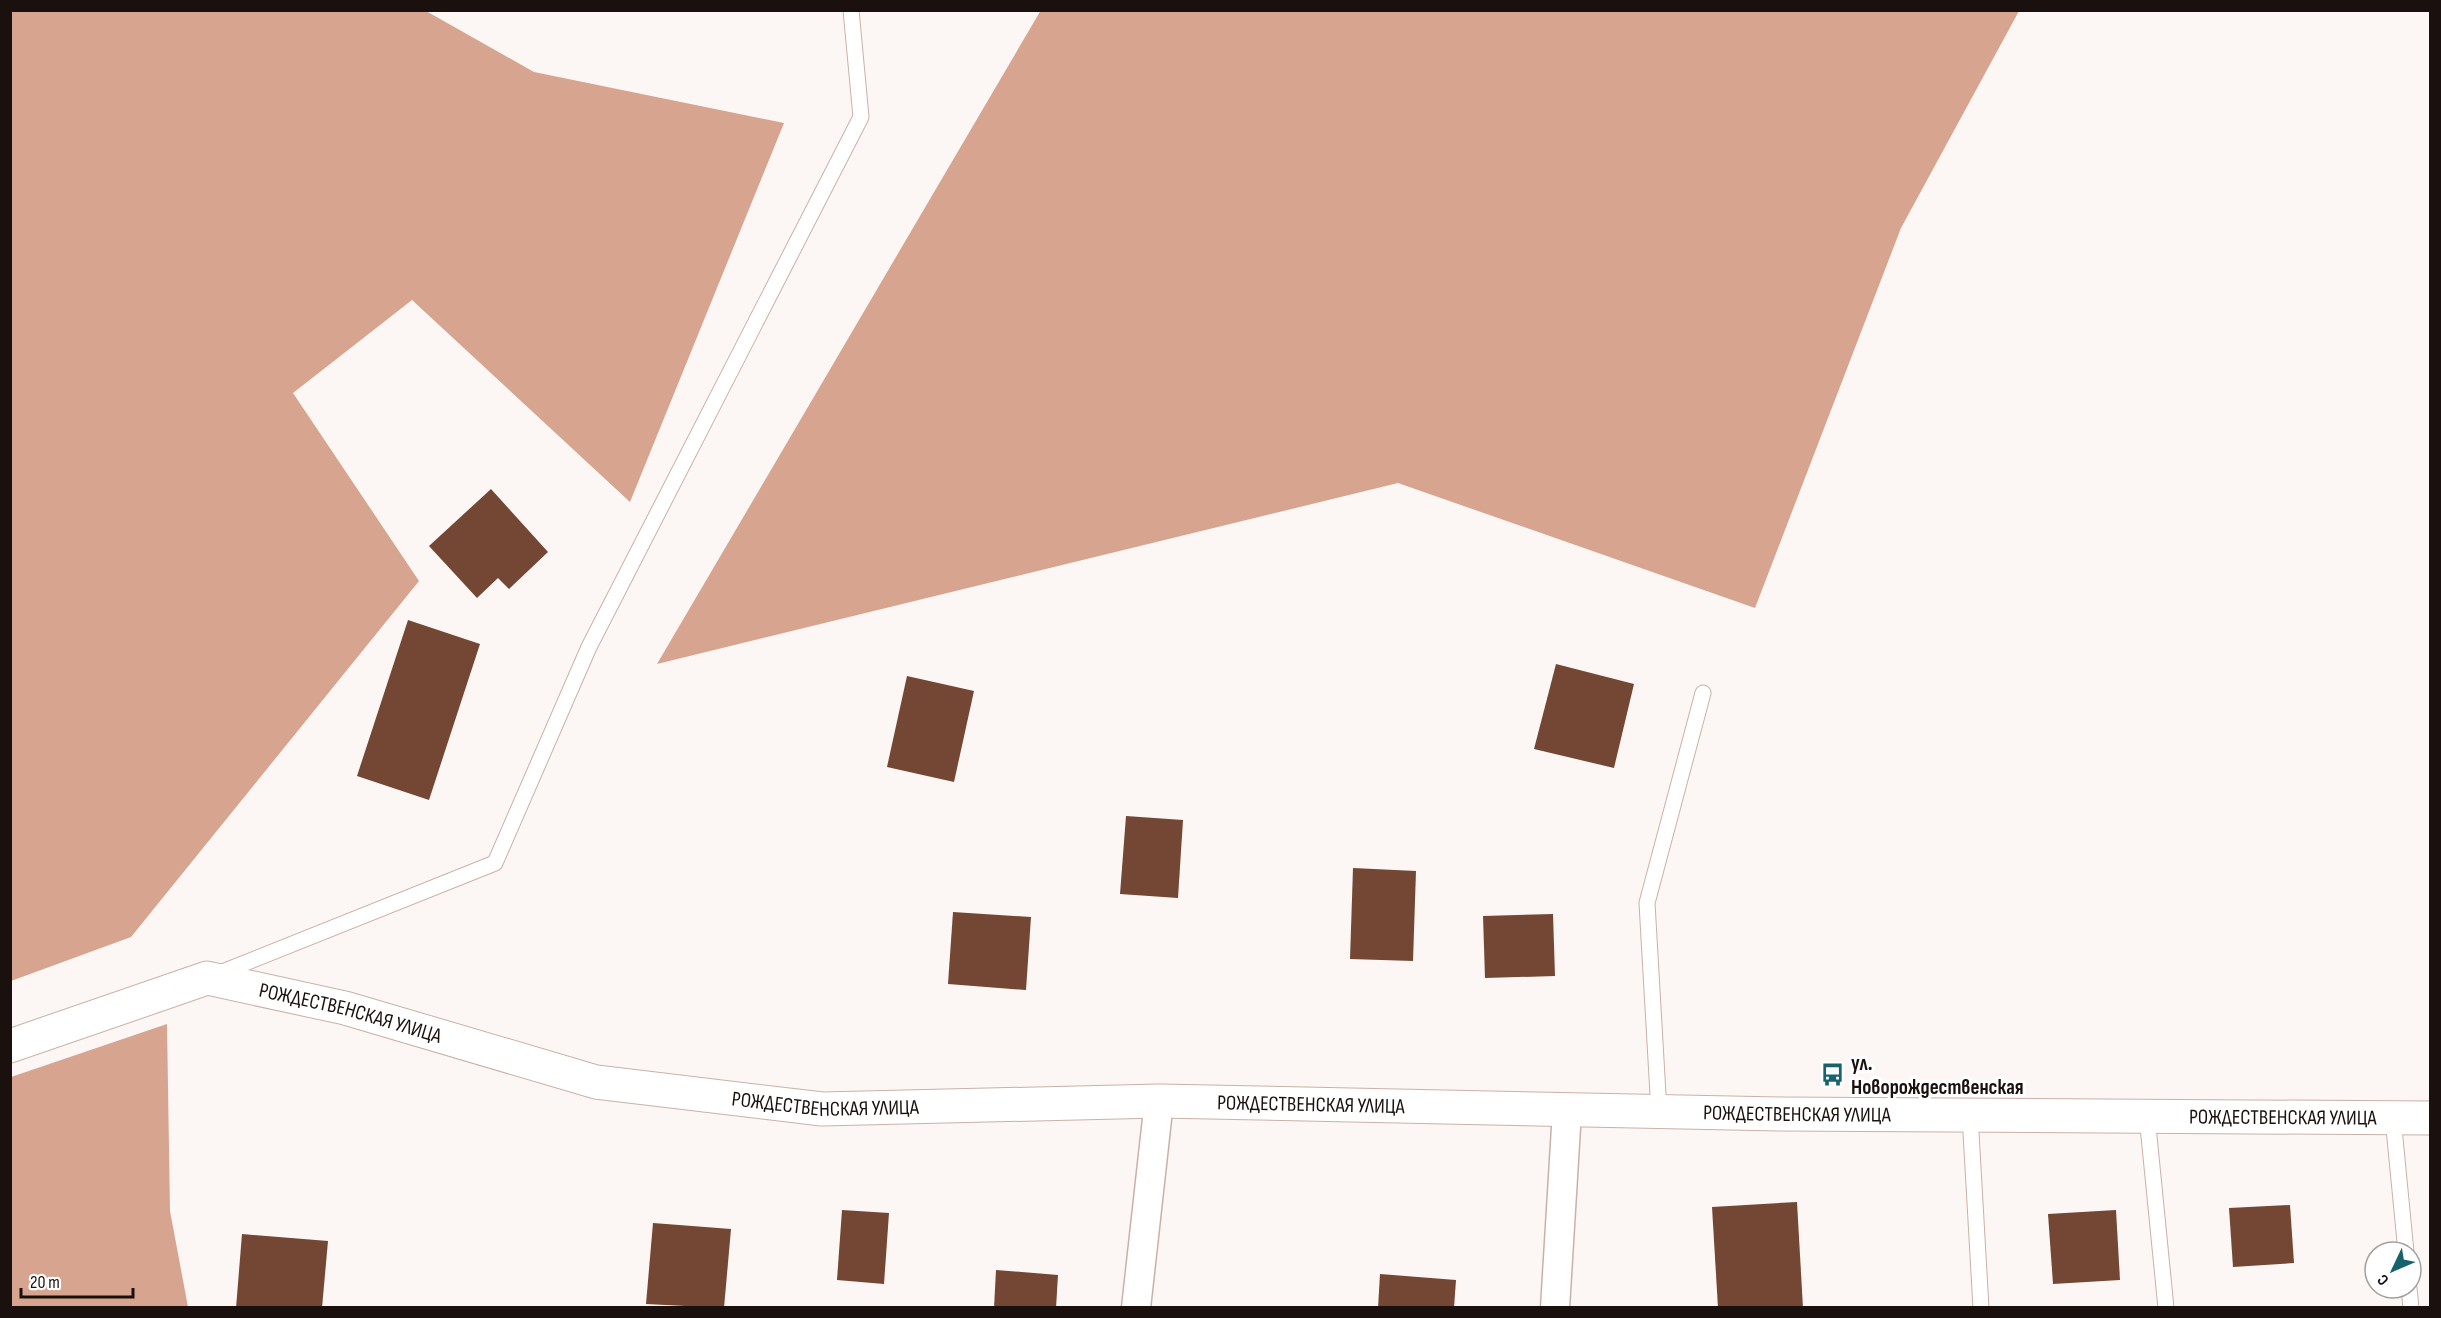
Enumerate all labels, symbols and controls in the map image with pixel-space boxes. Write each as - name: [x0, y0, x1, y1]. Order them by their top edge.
- street label: РОЖДЕСТВЕНСКАЯ УЛИЦА: [257, 978, 445, 1049]
- place label: ул. Новорождественская: [1851, 1051, 2024, 1100]
- bus stop icon: ул. Новорождественская: [1820, 1062, 1846, 1088]
- street label: РОЖДЕСТВЕНСКАЯ УЛИЦА: [730, 1086, 920, 1122]
- street label: РОЖДЕСТВЕНСКАЯ УЛИЦА: [1217, 1090, 1406, 1119]
- street label: РОЖДЕСТВЕНСКАЯ УЛИЦА: [1703, 1100, 1892, 1128]
- street label: РОЖДЕСТВЕНСКАЯ УЛИЦА: [2189, 1105, 2378, 1131]
- north arrow: [2363, 1240, 2423, 1300]
- scale bar: [21, 1261, 134, 1299]
- text: С: [2374, 1270, 2393, 1289]
- text: 20 m: [30, 1272, 60, 1293]

